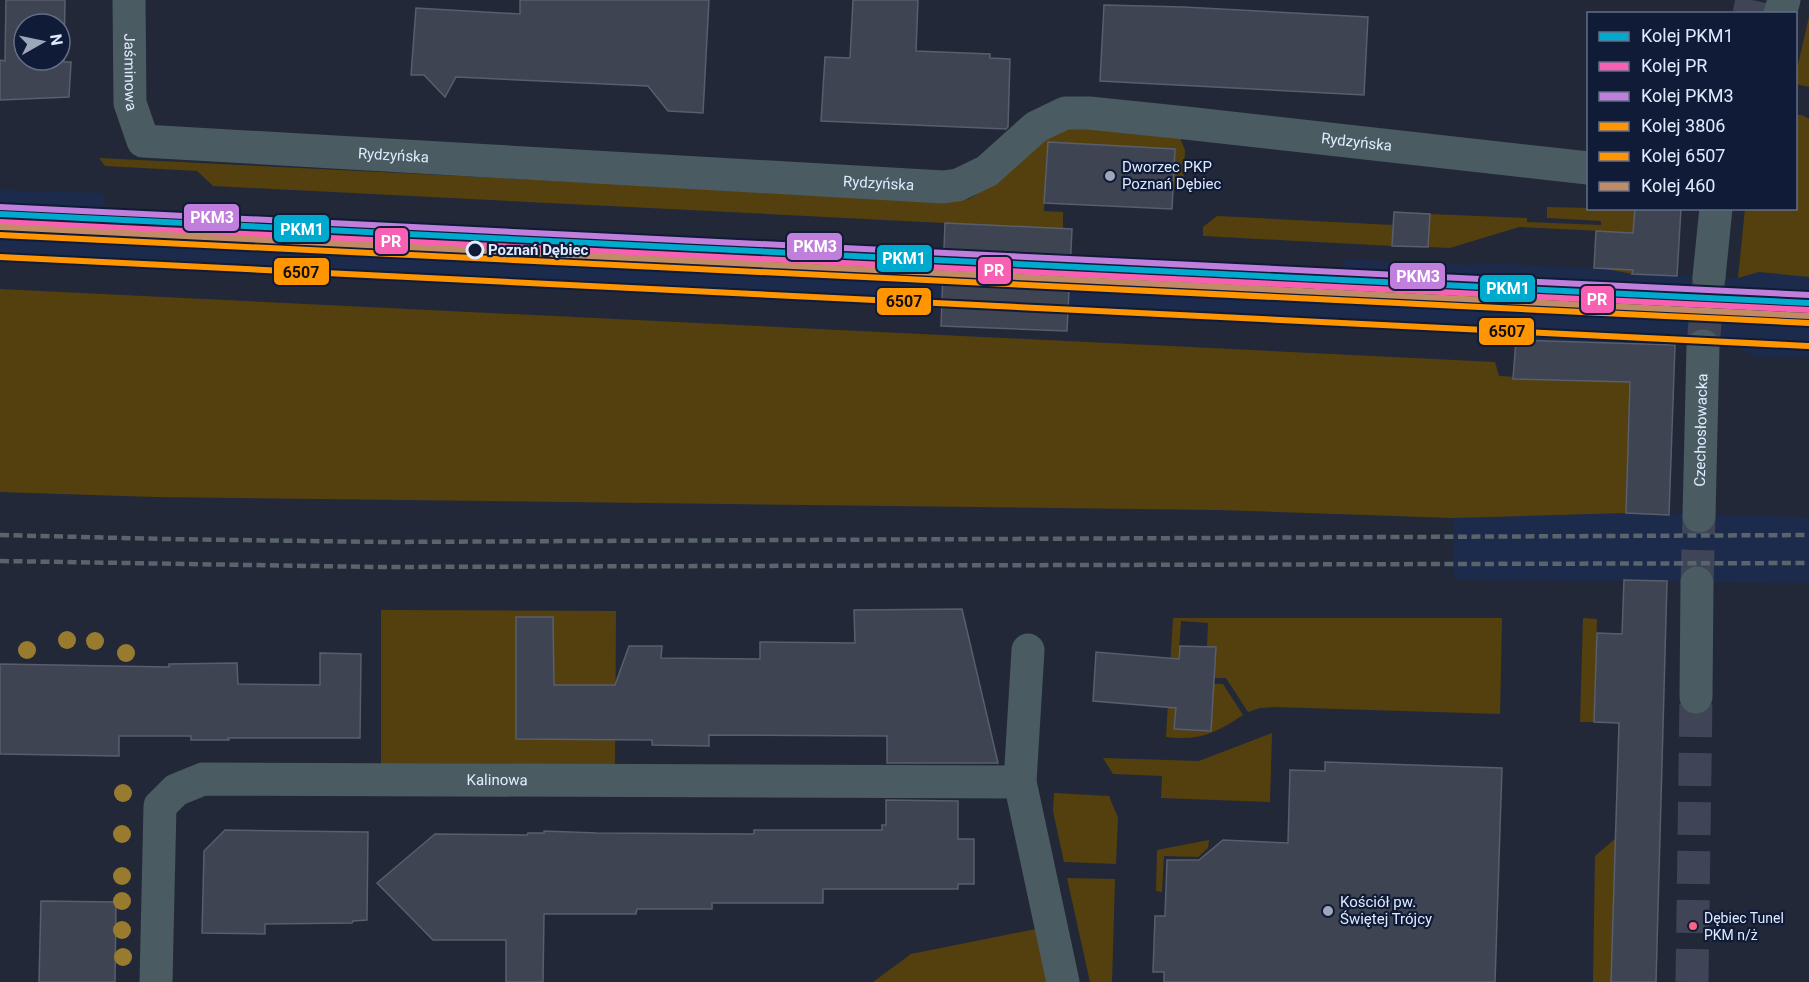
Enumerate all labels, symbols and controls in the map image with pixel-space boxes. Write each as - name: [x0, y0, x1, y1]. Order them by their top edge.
- north arrow: [12, 12, 72, 72]
- legend: [1587, 12, 1797, 210]
- text: Kolej PKM1: [1641, 25, 1734, 46]
- text: N: [46, 33, 67, 47]
- street label: Jaśminowa: [120, 33, 141, 113]
- text: Kolej PR: [1641, 55, 1707, 76]
- text: Kolej PKM3: [1641, 85, 1734, 106]
- text: Kolej 3806: [1641, 115, 1725, 136]
- street label: Rydzyńska: [1320, 129, 1393, 155]
- street label: Rydzyńska: [357, 144, 429, 166]
- text: Kolej 6507: [1641, 145, 1725, 166]
- place label: Dworzec PKP Poznań Dębiec: [1122, 158, 1222, 193]
- marker: Dworzec PKP Poznań Dębiec: [1103, 169, 1117, 183]
- street label: Rydzyńska: [843, 172, 915, 194]
- text: Kolej 460: [1641, 175, 1715, 196]
- line badge: PKM3: [183, 203, 240, 232]
- text: PKM3: [190, 208, 234, 227]
- line badge: PKM1: [273, 214, 330, 243]
- text: PKM1: [280, 220, 324, 239]
- line badge: PR: [374, 227, 409, 255]
- text: PR: [381, 232, 401, 251]
- line badge: PKM3: [786, 232, 843, 261]
- text: PKM3: [793, 237, 837, 256]
- marker: Poznań Dębiec: [466, 241, 484, 259]
- place label: Poznań Dębiec: [488, 241, 588, 259]
- line badge: PKM1: [876, 244, 933, 273]
- text: PKM1: [882, 249, 926, 268]
- line badge: PR: [977, 256, 1012, 285]
- line badge: 6507: [273, 257, 330, 286]
- text: PR: [984, 261, 1004, 280]
- line badge: PKM3: [1389, 262, 1446, 290]
- text: 6507: [283, 263, 319, 282]
- text: PKM3: [1396, 267, 1440, 286]
- line badge: PKM1: [1479, 274, 1536, 303]
- text: PKM1: [1486, 279, 1530, 298]
- line badge: PR: [1580, 285, 1615, 314]
- line badge: 6507: [876, 287, 932, 316]
- text: PR: [1587, 290, 1607, 309]
- text: 6507: [886, 292, 922, 311]
- line badge: 6507: [1478, 317, 1535, 346]
- text: 6507: [1489, 322, 1525, 341]
- street label: Czechosłowacka: [1691, 373, 1711, 487]
- street label: Kalinowa: [467, 771, 528, 789]
- place label: Kościół pw. Świętej Trójcy: [1340, 893, 1432, 928]
- marker: Kościół pw. Świętej Trójcy: [1321, 904, 1335, 918]
- place label: Dębiec Tunel PKM n/ż: [1704, 910, 1784, 943]
- marker: Dębiec Tunel PKM n/ż: [1687, 920, 1699, 932]

